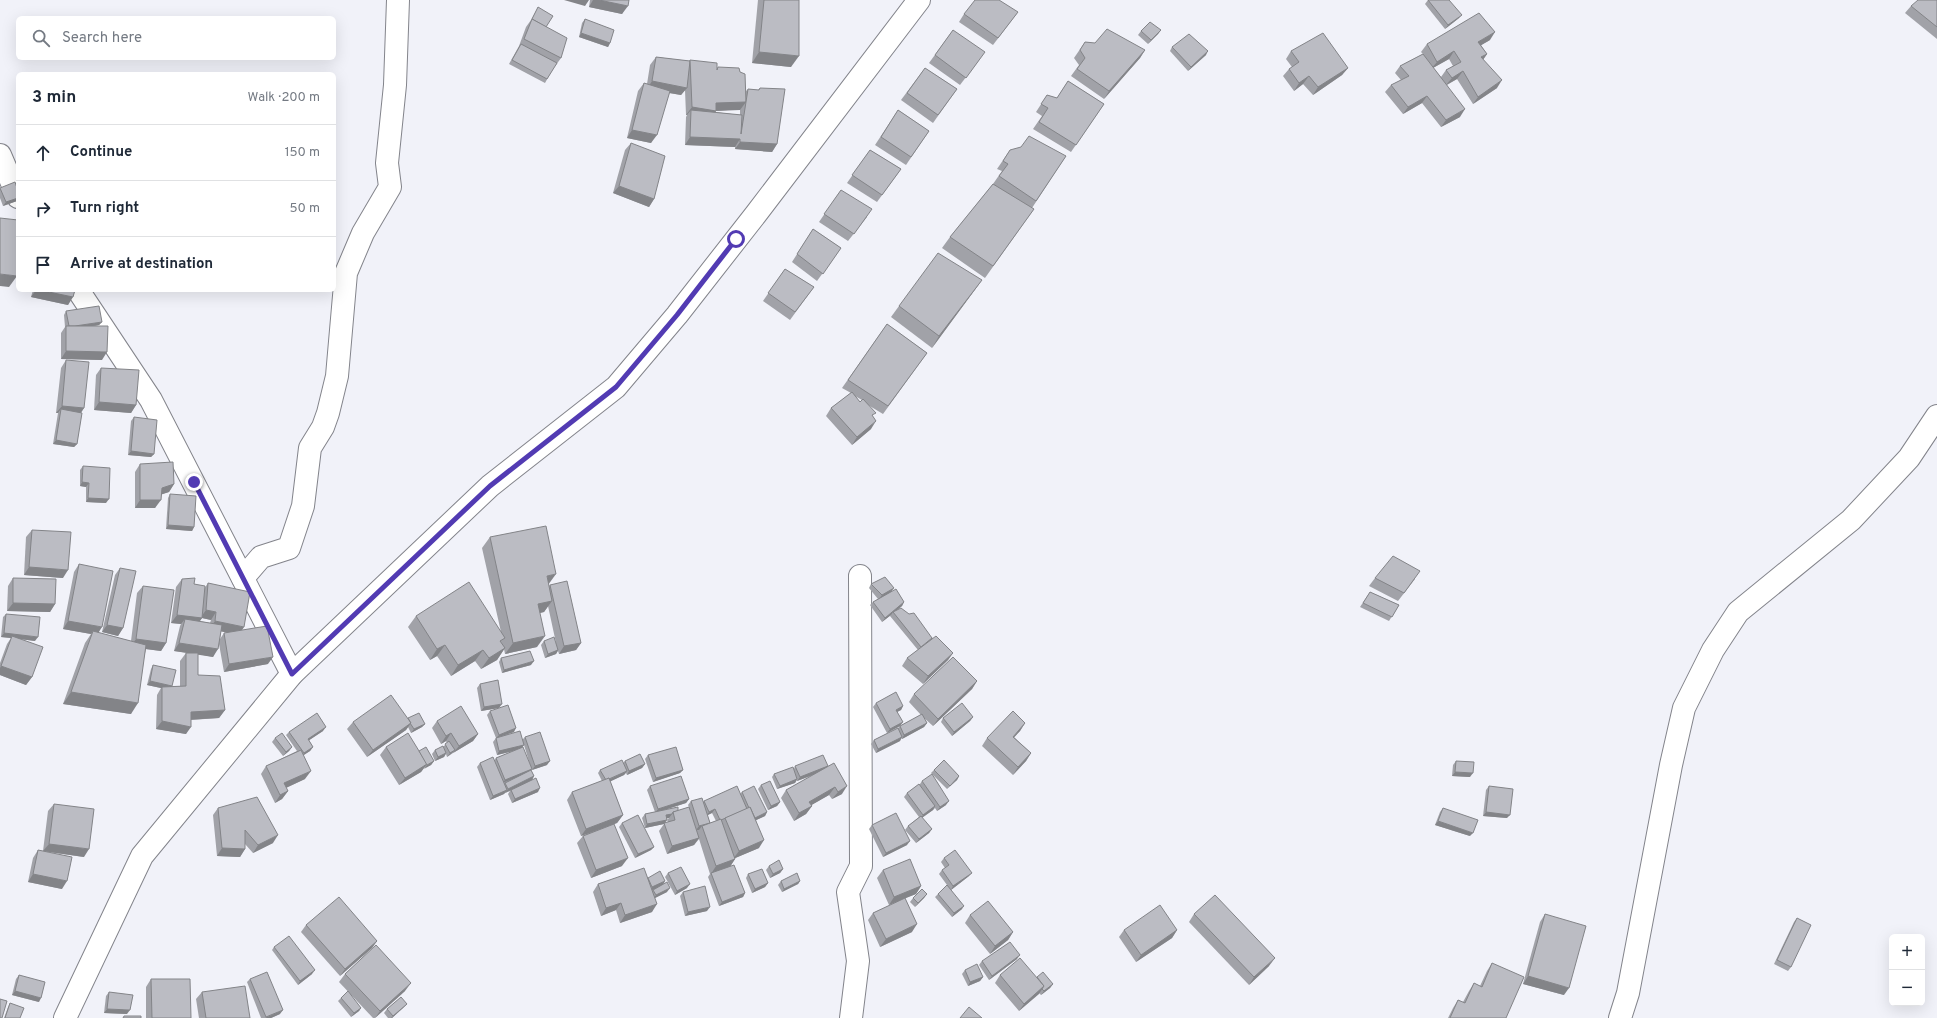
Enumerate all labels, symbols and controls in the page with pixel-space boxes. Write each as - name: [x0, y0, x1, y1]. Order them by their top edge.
- search box: [16, 16, 336, 60]
- icon: search: [30, 27, 52, 49]
- text: Search here: [62, 29, 142, 48]
- text: 3 min: [32, 87, 76, 109]
- text: Walk · 200 m: [248, 90, 320, 106]
- icon: ahead: [32, 142, 54, 164]
- text: Continue: [70, 143, 132, 162]
- text: 150 m: [285, 145, 320, 161]
- icon: right: [32, 198, 54, 220]
- text: Turn right: [70, 199, 139, 218]
- text: 50 m: [290, 201, 320, 217]
- route start: [727, 230, 745, 248]
- icon: arrive: [32, 254, 54, 276]
- text: Arrive at destination: [70, 255, 213, 274]
- route end: [185, 473, 203, 491]
- map controls: [1889, 934, 1925, 1006]
- button: +: [1889, 934, 1925, 970]
- button: −: [1889, 970, 1925, 1006]

